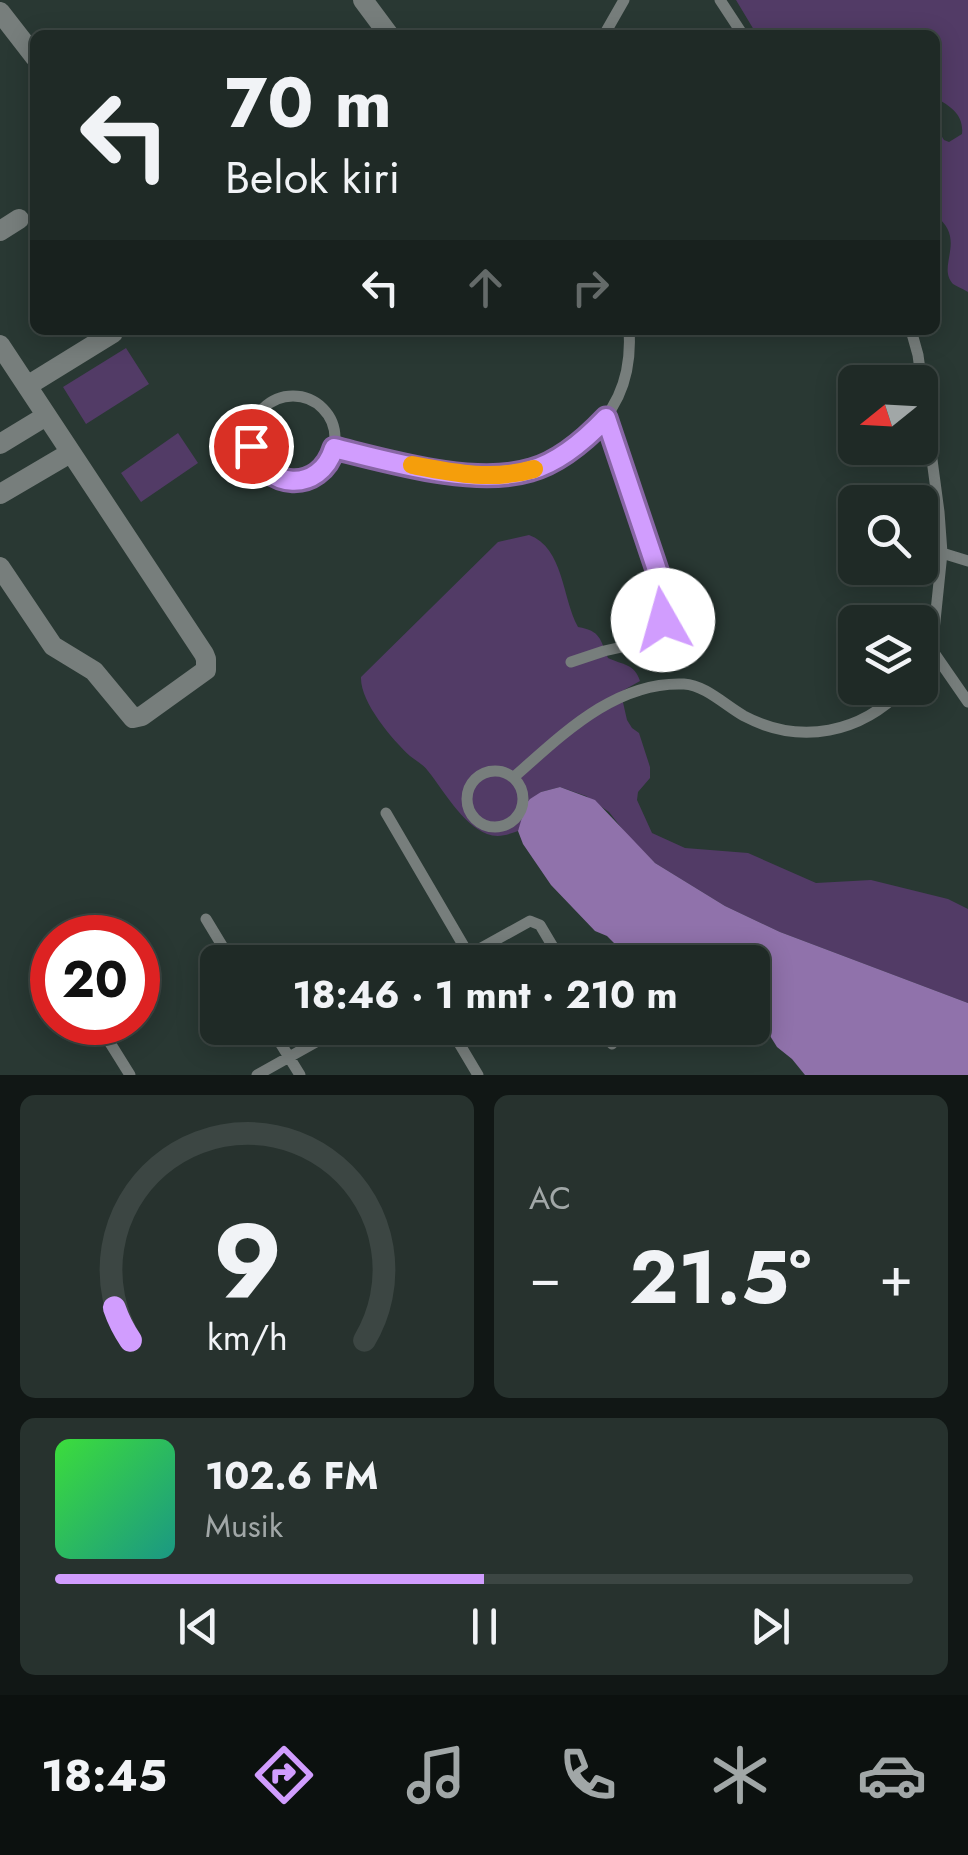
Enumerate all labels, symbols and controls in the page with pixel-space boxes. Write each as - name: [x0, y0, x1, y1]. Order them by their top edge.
- text: 70 m: [225, 52, 392, 153]
- icon: left: [60, 70, 190, 200]
- text: Belok kiri: [225, 145, 400, 210]
- icon: left: [353, 260, 408, 315]
- icon: ahead: [458, 260, 513, 315]
- icon: right: [563, 260, 618, 315]
- north arrow: [838, 365, 938, 465]
- map controls: [838, 365, 938, 705]
- pin: [209, 404, 294, 489]
- icon: arrive: [224, 419, 279, 474]
- button: search: [838, 485, 938, 585]
- position arrow: [611, 568, 715, 672]
- button: layers: [838, 605, 938, 705]
- speed limit sign: 20: [30, 915, 160, 1045]
- text: 18:46 · 1 mnt · 210 m: [292, 967, 678, 1022]
- text: AC: [529, 1175, 571, 1221]
- text: 9: [212, 1187, 282, 1337]
- text: 21.5°: [629, 1223, 811, 1331]
- text: −: [529, 1237, 561, 1317]
- text: +: [879, 1237, 913, 1317]
- text: km/h: [207, 1312, 287, 1363]
- text: 102.6 FM: [205, 1448, 378, 1503]
- text: Musik: [205, 1503, 283, 1549]
- icon: previous: [171, 1599, 226, 1654]
- icon: pause: [457, 1599, 512, 1654]
- icon: next: [743, 1599, 798, 1654]
- icon: directions: [249, 1740, 319, 1810]
- icon: music: [401, 1740, 471, 1810]
- icon: phone: [553, 1740, 623, 1810]
- icon: climate: [705, 1740, 775, 1810]
- icon: car: [857, 1740, 927, 1810]
- text: 18:45: [41, 1743, 167, 1808]

